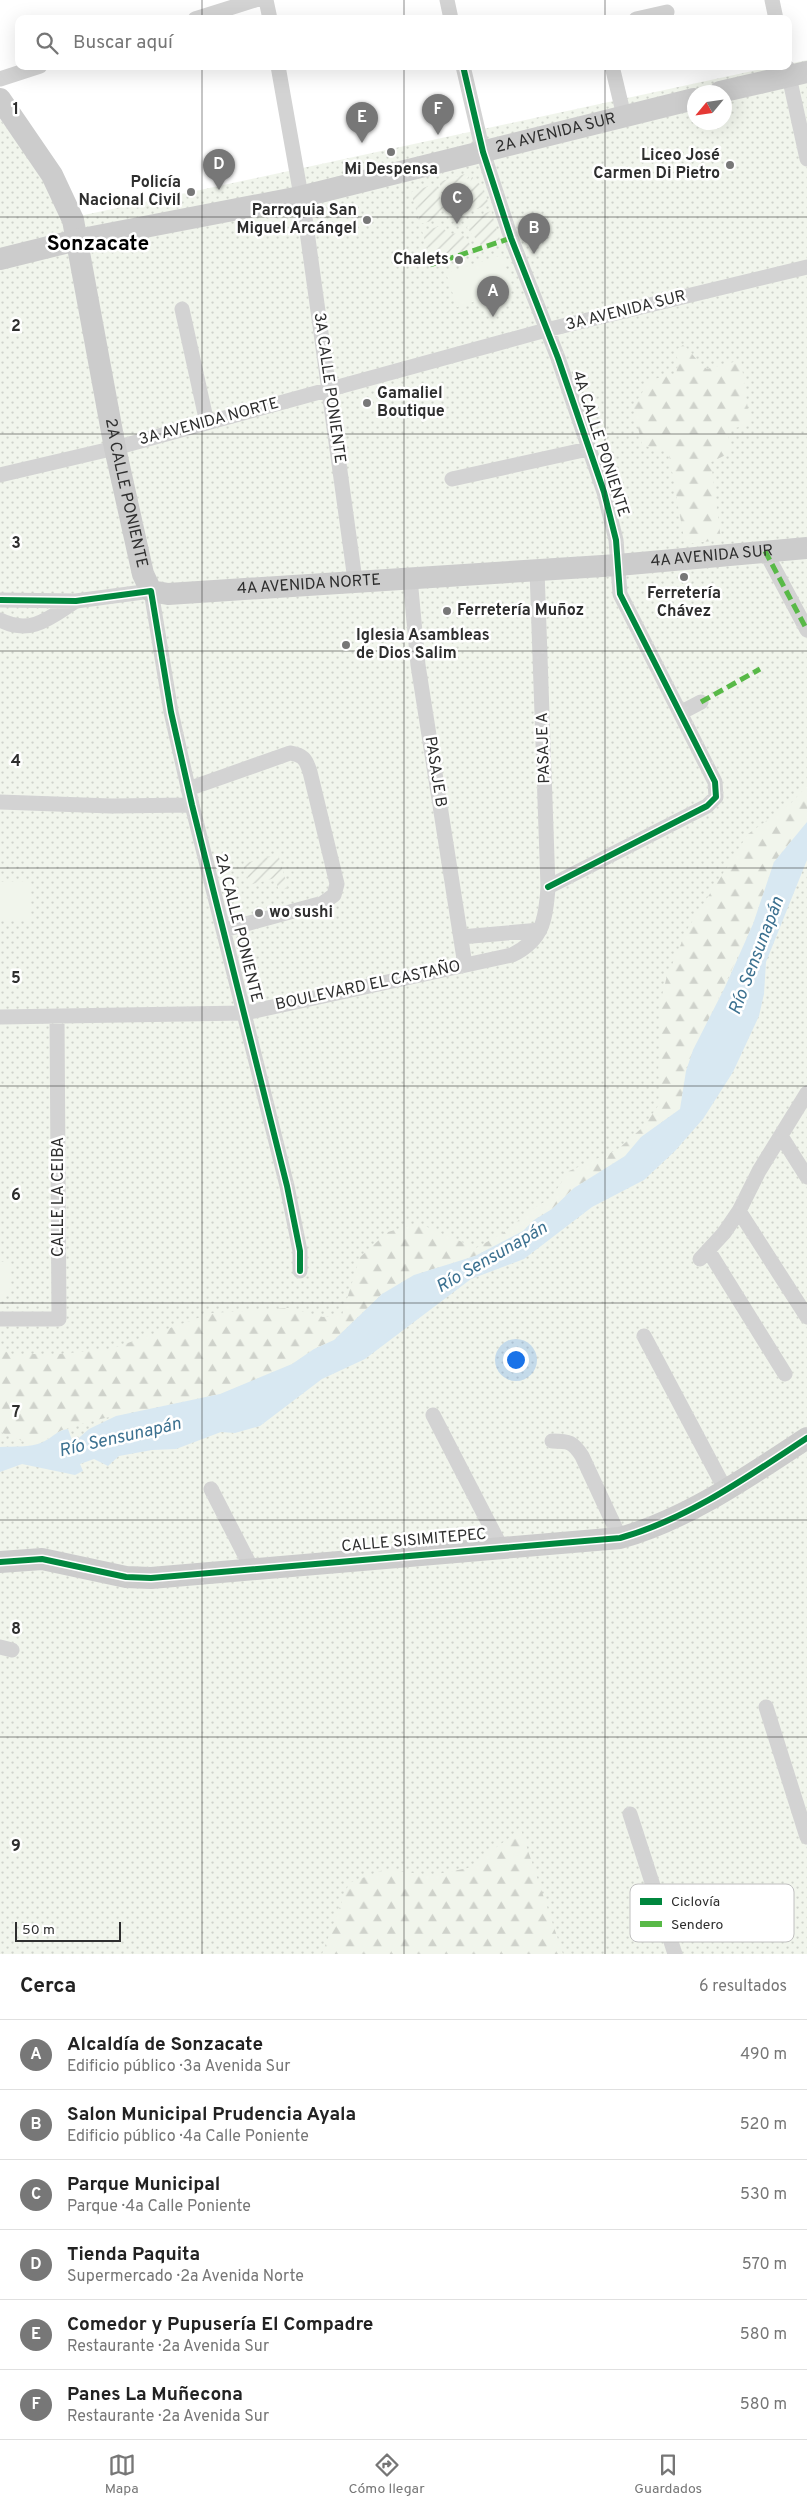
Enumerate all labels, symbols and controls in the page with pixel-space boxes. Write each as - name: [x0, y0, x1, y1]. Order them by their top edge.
- search box: [15, 15, 792, 70]
- icon: search: [33, 29, 61, 57]
- text: Buscar aquí: [73, 31, 173, 55]
- north arrow: [687, 85, 732, 130]
- pin: F: [422, 94, 454, 135]
- text: 1: [13, 100, 19, 120]
- pin: E: [346, 102, 378, 143]
- street label: 2A AVENIDA SUR: [493, 109, 618, 158]
- marker: Mi Despensa: [385, 146, 397, 158]
- place label: Liceo José Carmen Di Pietro: [593, 146, 720, 184]
- pin: D: [203, 149, 235, 190]
- marker: Liceo José Carmen Di Pietro: [724, 159, 736, 171]
- place label: Mi Despensa: [344, 160, 438, 180]
- place label: Policía Nacional Civil: [78, 173, 181, 211]
- pin: C: [441, 183, 473, 224]
- marker: Policía Nacional Civil: [185, 186, 197, 198]
- place label: Parroquia San Miguel Arcángel: [237, 201, 357, 239]
- pin: B: [518, 213, 550, 254]
- marker: Parroquia San Miguel Arcángel: [361, 214, 373, 226]
- district label: Sonzacate: [47, 231, 149, 258]
- place label: Chalets: [393, 250, 449, 270]
- marker: Chalets: [453, 254, 465, 266]
- pin: A: [477, 276, 509, 317]
- street label: 3A AVENIDA SUR: [564, 286, 688, 336]
- street label: 3A CALLE PONIENTE: [309, 311, 349, 465]
- text: 2: [11, 317, 21, 337]
- street label: 4A CALLE PONIENTE: [567, 368, 633, 520]
- place label: Gamaliel Boutique: [377, 384, 445, 422]
- street label: 3A AVENIDA NORTE: [137, 394, 281, 450]
- marker: Gamaliel Boutique: [361, 397, 373, 409]
- street label: 2A CALLE PONIENTE: [100, 417, 151, 570]
- text: 3: [11, 534, 21, 554]
- street label: 4A AVENIDA SUR: [650, 541, 774, 572]
- street label: 4A AVENIDA NORTE: [236, 570, 382, 600]
- marker: Ferretería Chávez: [678, 571, 690, 583]
- place label: Ferretería Chávez: [647, 584, 721, 622]
- place label: Ferretería Muñoz: [457, 601, 584, 621]
- marker: Ferretería Muñoz: [441, 605, 453, 617]
- place label: Iglesia Asambleas de Dios Salim: [356, 626, 490, 664]
- marker: Iglesia Asambleas de Dios Salim: [340, 639, 352, 651]
- street label: PASAJE A: [533, 712, 555, 784]
- street label: PASAJE B: [420, 735, 450, 809]
- text: 4: [11, 752, 21, 772]
- street label: 2A CALLE PONIENTE: [210, 852, 266, 1004]
- water label: Río Sensunapán: [724, 894, 790, 1018]
- place label: wo sushi: [269, 903, 333, 923]
- marker: wo sushi: [253, 907, 265, 919]
- street label: BOULEVARD EL CASTAÑO: [273, 954, 463, 1015]
- text: 5: [11, 969, 21, 989]
- street label: CALLE LA CEIBA: [49, 1137, 69, 1257]
- text: 6: [11, 1186, 21, 1206]
- water label: Río Sensunapán: [432, 1217, 552, 1299]
- your location: [503, 1347, 529, 1373]
- text: 7: [12, 1403, 20, 1423]
- water label: Río Sensunapán: [57, 1413, 183, 1463]
- street label: CALLE SISIMITEPEC: [341, 1525, 487, 1557]
- text: 8: [11, 1620, 21, 1640]
- text: 9: [11, 1837, 21, 1857]
- legend: [630, 1884, 794, 1942]
- text: Ciclovía: [671, 1894, 720, 1911]
- text: Sendero: [671, 1917, 724, 1934]
- scale bar: [15, 1919, 121, 1942]
- text: 50 m: [22, 1922, 55, 1939]
- text: Cerca: [20, 1973, 76, 2000]
- text: 6 resultados: [699, 1977, 787, 1997]
- text: Alcaldía de Sonzacate: [67, 2033, 263, 2057]
- text: A: [30, 2045, 42, 2065]
- text: 490 m: [740, 2045, 787, 2065]
- text: Edificio público · 3a Avenida Sur: [67, 2057, 291, 2077]
- text: Salon Municipal Prudencia Ayala: [67, 2103, 356, 2127]
- text: B: [30, 2115, 42, 2135]
- text: 520 m: [740, 2115, 787, 2135]
- text: Edificio público · 4a Calle Poniente: [67, 2127, 309, 2147]
- text: Parque Municipal: [67, 2173, 220, 2197]
- text: C: [31, 2185, 41, 2205]
- text: 530 m: [740, 2185, 787, 2205]
- text: Parque · 4a Calle Poniente: [67, 2197, 251, 2217]
- text: Tienda Paquita: [67, 2243, 200, 2267]
- text: D: [30, 2255, 42, 2275]
- text: 570 m: [742, 2255, 787, 2275]
- text: Supermercado · 2a Avenida Norte: [67, 2267, 304, 2287]
- text: Comedor y Pupusería El Compadre: [67, 2313, 373, 2337]
- text: E: [31, 2325, 41, 2345]
- text: 580 m: [740, 2325, 787, 2345]
- text: Restaurante · 2a Avenida Sur: [67, 2337, 269, 2357]
- text: Panes La Muñecona: [67, 2383, 243, 2407]
- text: F: [31, 2395, 41, 2415]
- text: 580 m: [740, 2395, 787, 2415]
- text: Restaurante · 2a Avenida Sur: [67, 2407, 269, 2427]
- tab: Mapa: [105, 2451, 139, 2498]
- tab: Cómo llegar: [348, 2451, 425, 2498]
- tab: Guardados: [634, 2451, 702, 2498]

